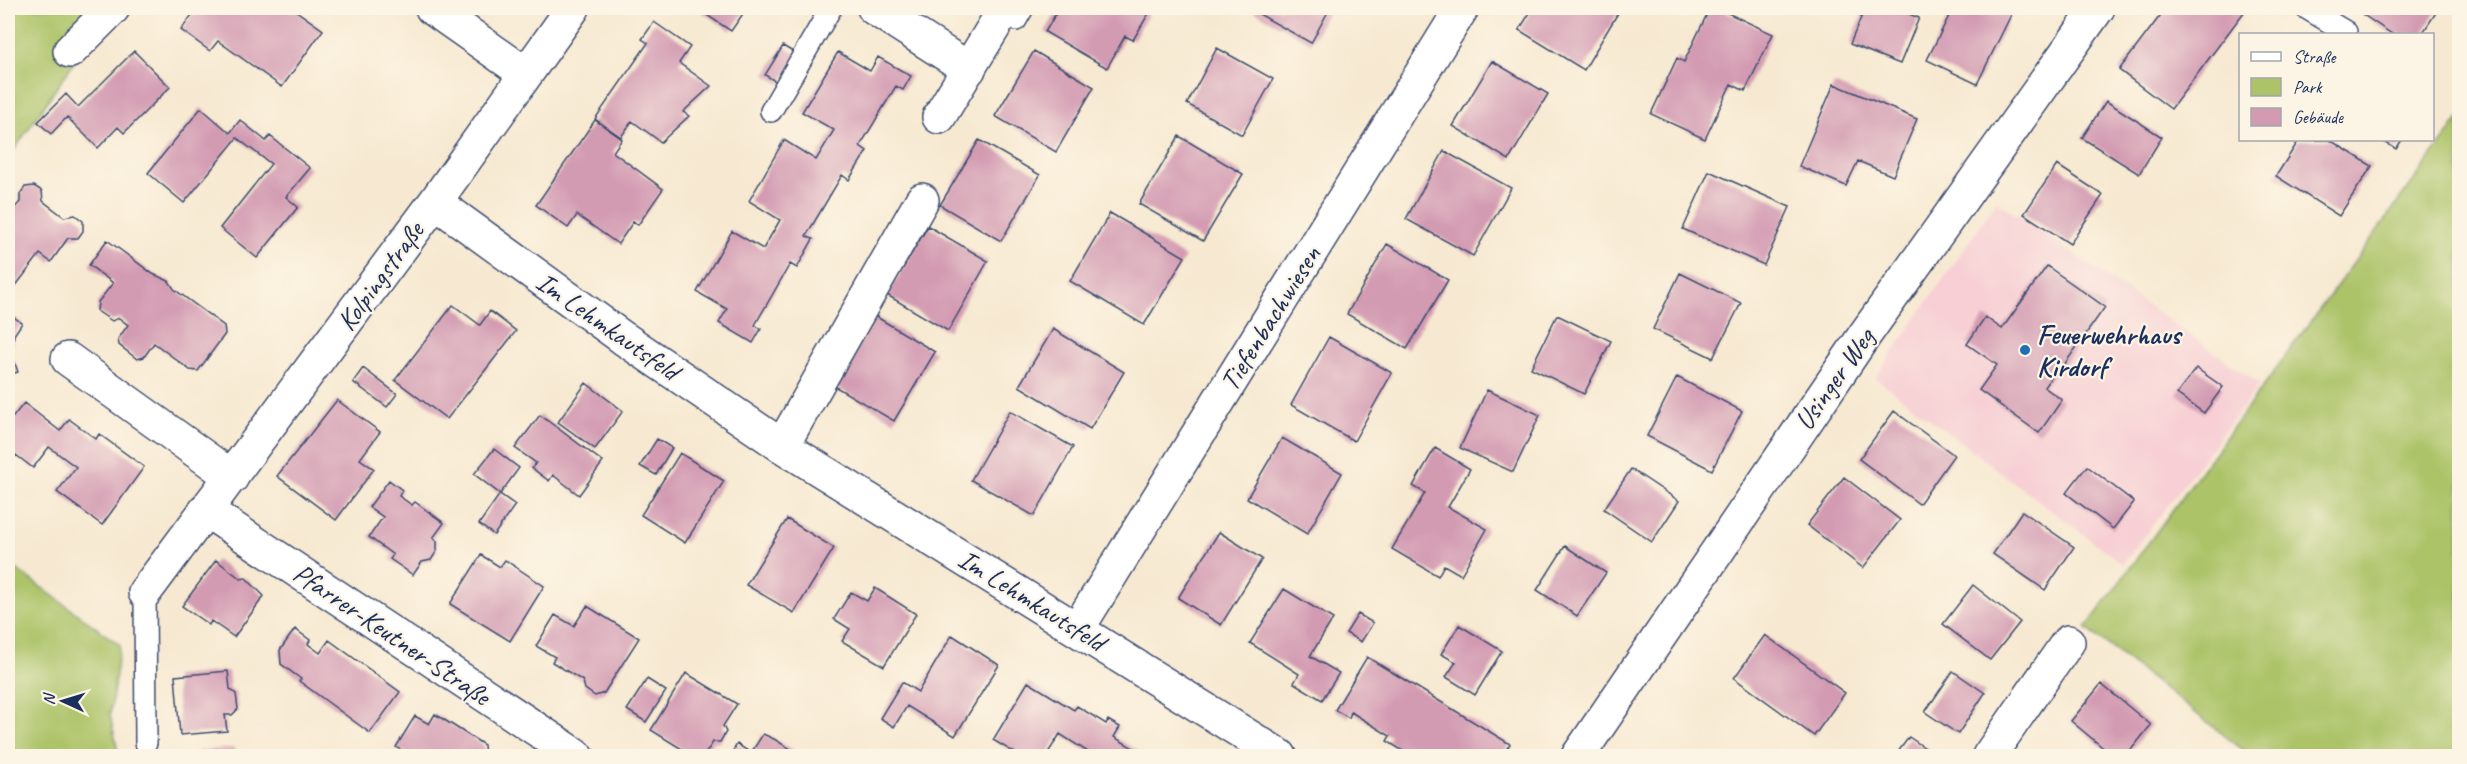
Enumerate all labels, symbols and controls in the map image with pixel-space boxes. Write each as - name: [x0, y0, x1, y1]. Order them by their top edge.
- legend: [2239, 33, 2434, 141]
- text: Straße: [2293, 46, 2337, 68]
- text: Park: [2293, 76, 2323, 98]
- text: Gebäude: [2293, 106, 2344, 128]
- street label: Kolpingstraße: [329, 213, 432, 337]
- street label: Tiefenbachwiesen: [1212, 239, 1329, 397]
- street label: Im Lehmkautsfeld: [530, 264, 690, 390]
- place label: Feuerwehrhaus Kirdorf: [2037, 317, 2183, 384]
- street label: Usinger Weg: [1786, 320, 1883, 437]
- marker: Feuerwehrhaus Kirdorf: [2018, 343, 2032, 357]
- street label: Im Lehmkautsfeld: [952, 541, 1115, 661]
- street label: Pfarrer-Keutner-Straße: [287, 555, 499, 714]
- north arrow: [33, 671, 93, 731]
- text: N: [39, 691, 60, 706]

